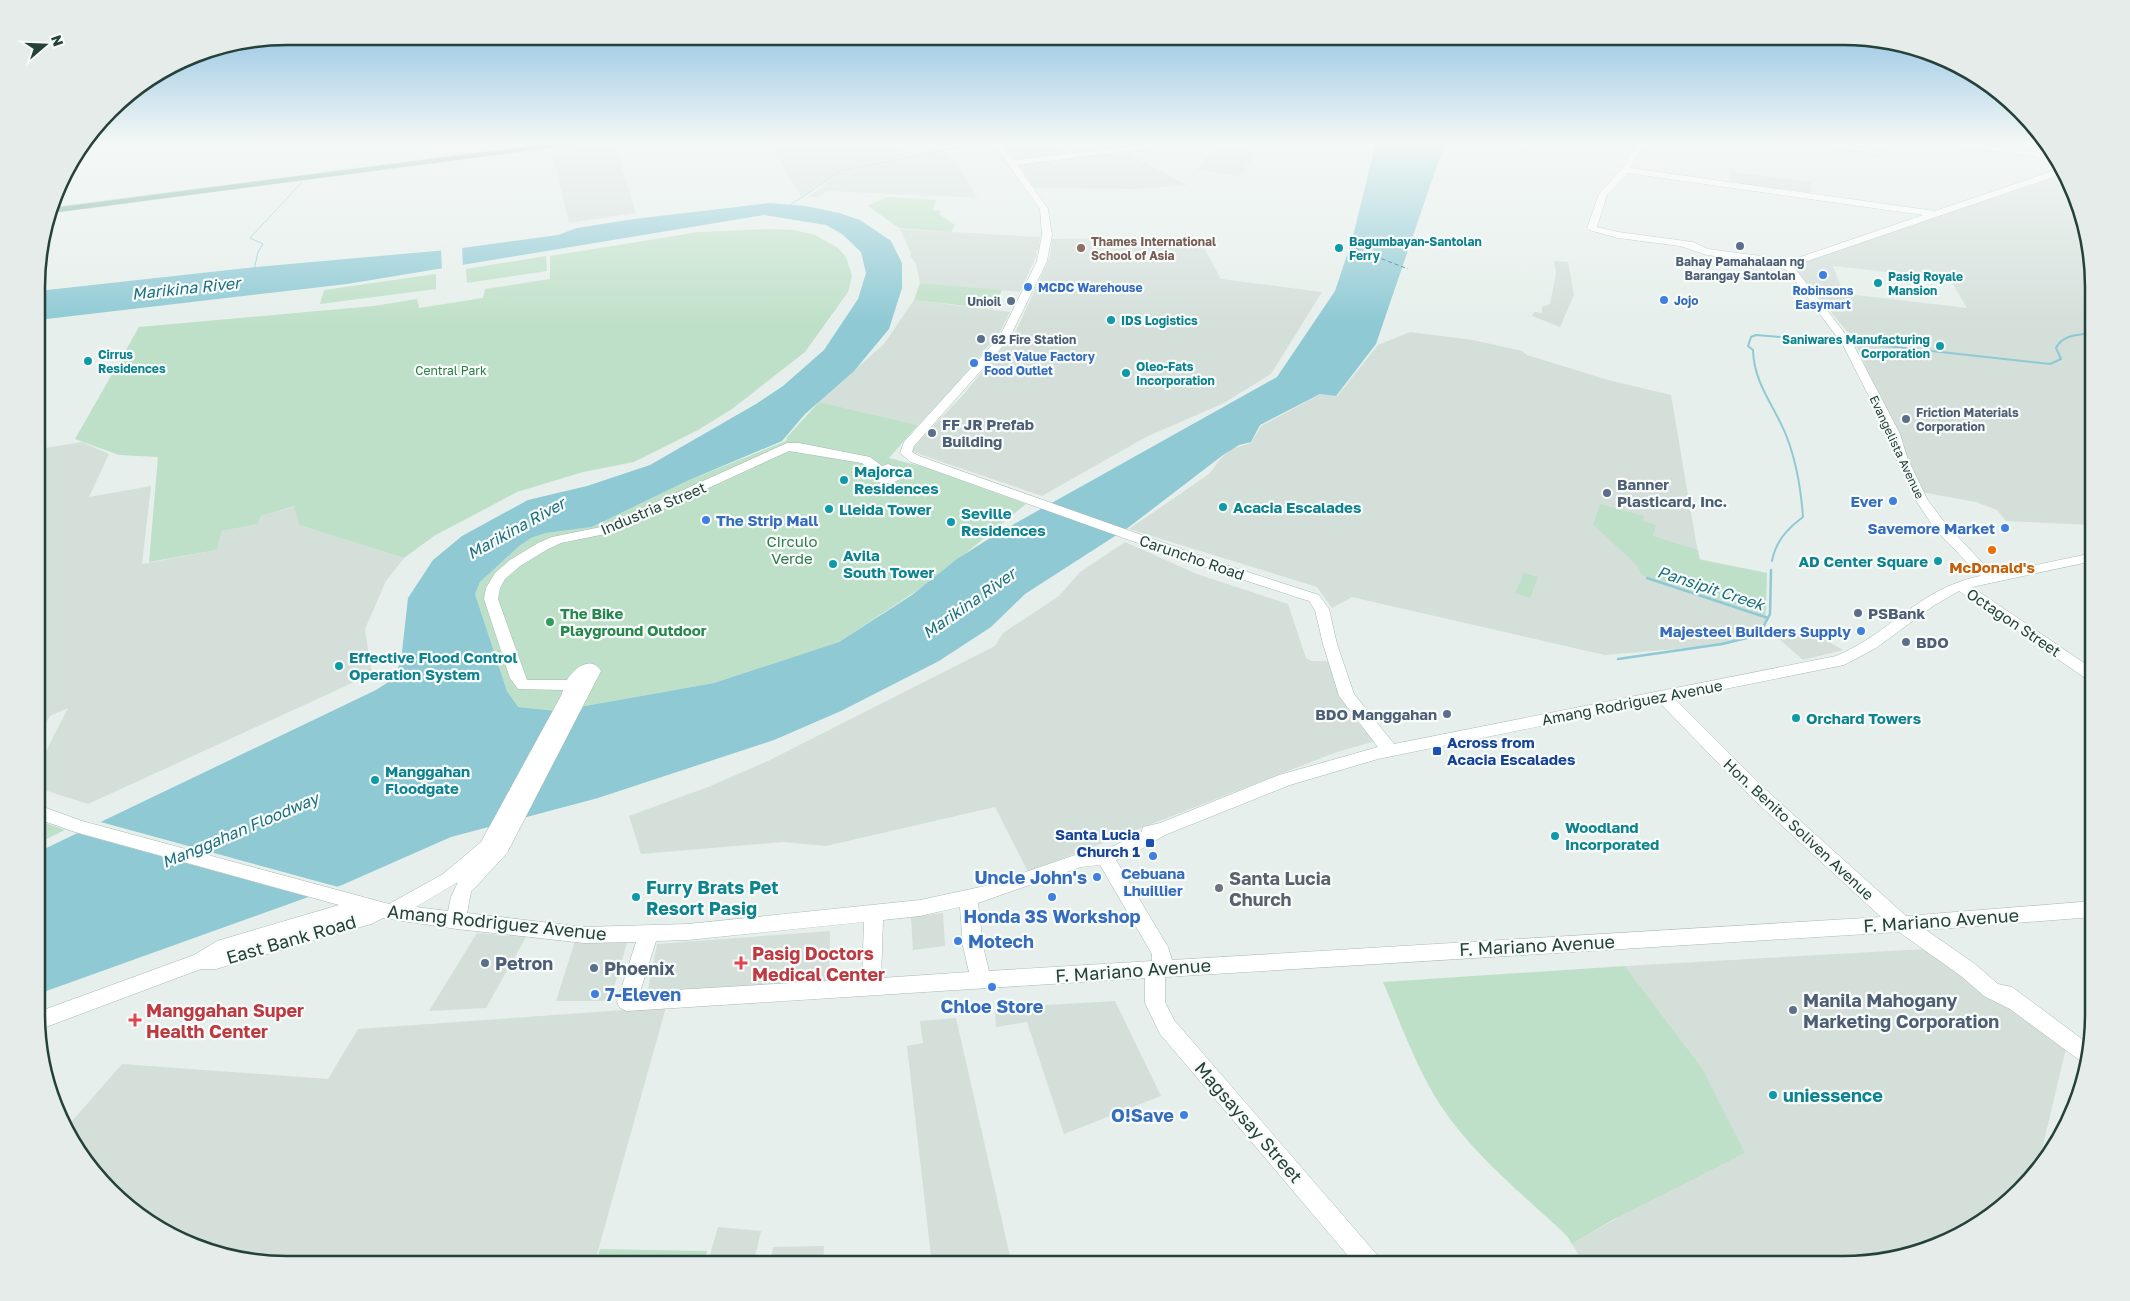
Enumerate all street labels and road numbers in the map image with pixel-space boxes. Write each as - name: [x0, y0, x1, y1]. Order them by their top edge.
- street label: Evangelista Avenue: [1866, 393, 1928, 501]
- street label: Industria Street: [598, 478, 708, 538]
- street label: Caruncho Road: [1137, 531, 1247, 583]
- street label: Octagon Street: [1964, 584, 2064, 660]
- street label: Amang Rodriguez Avenue: [1540, 676, 1724, 728]
- street label: Hon. Benito Soliven Avenue: [1720, 755, 1878, 904]
- street label: Amang Rodriguez Avenue: [386, 900, 608, 944]
- street label: F. Mariano Avenue: [1862, 904, 2020, 936]
- street label: East Bank Road: [223, 910, 359, 968]
- street label: F. Mariano Avenue: [1459, 930, 1615, 960]
- street label: F. Mariano Avenue: [1054, 954, 1212, 986]
- street label: Magsaysay Street: [1190, 1057, 1308, 1187]

